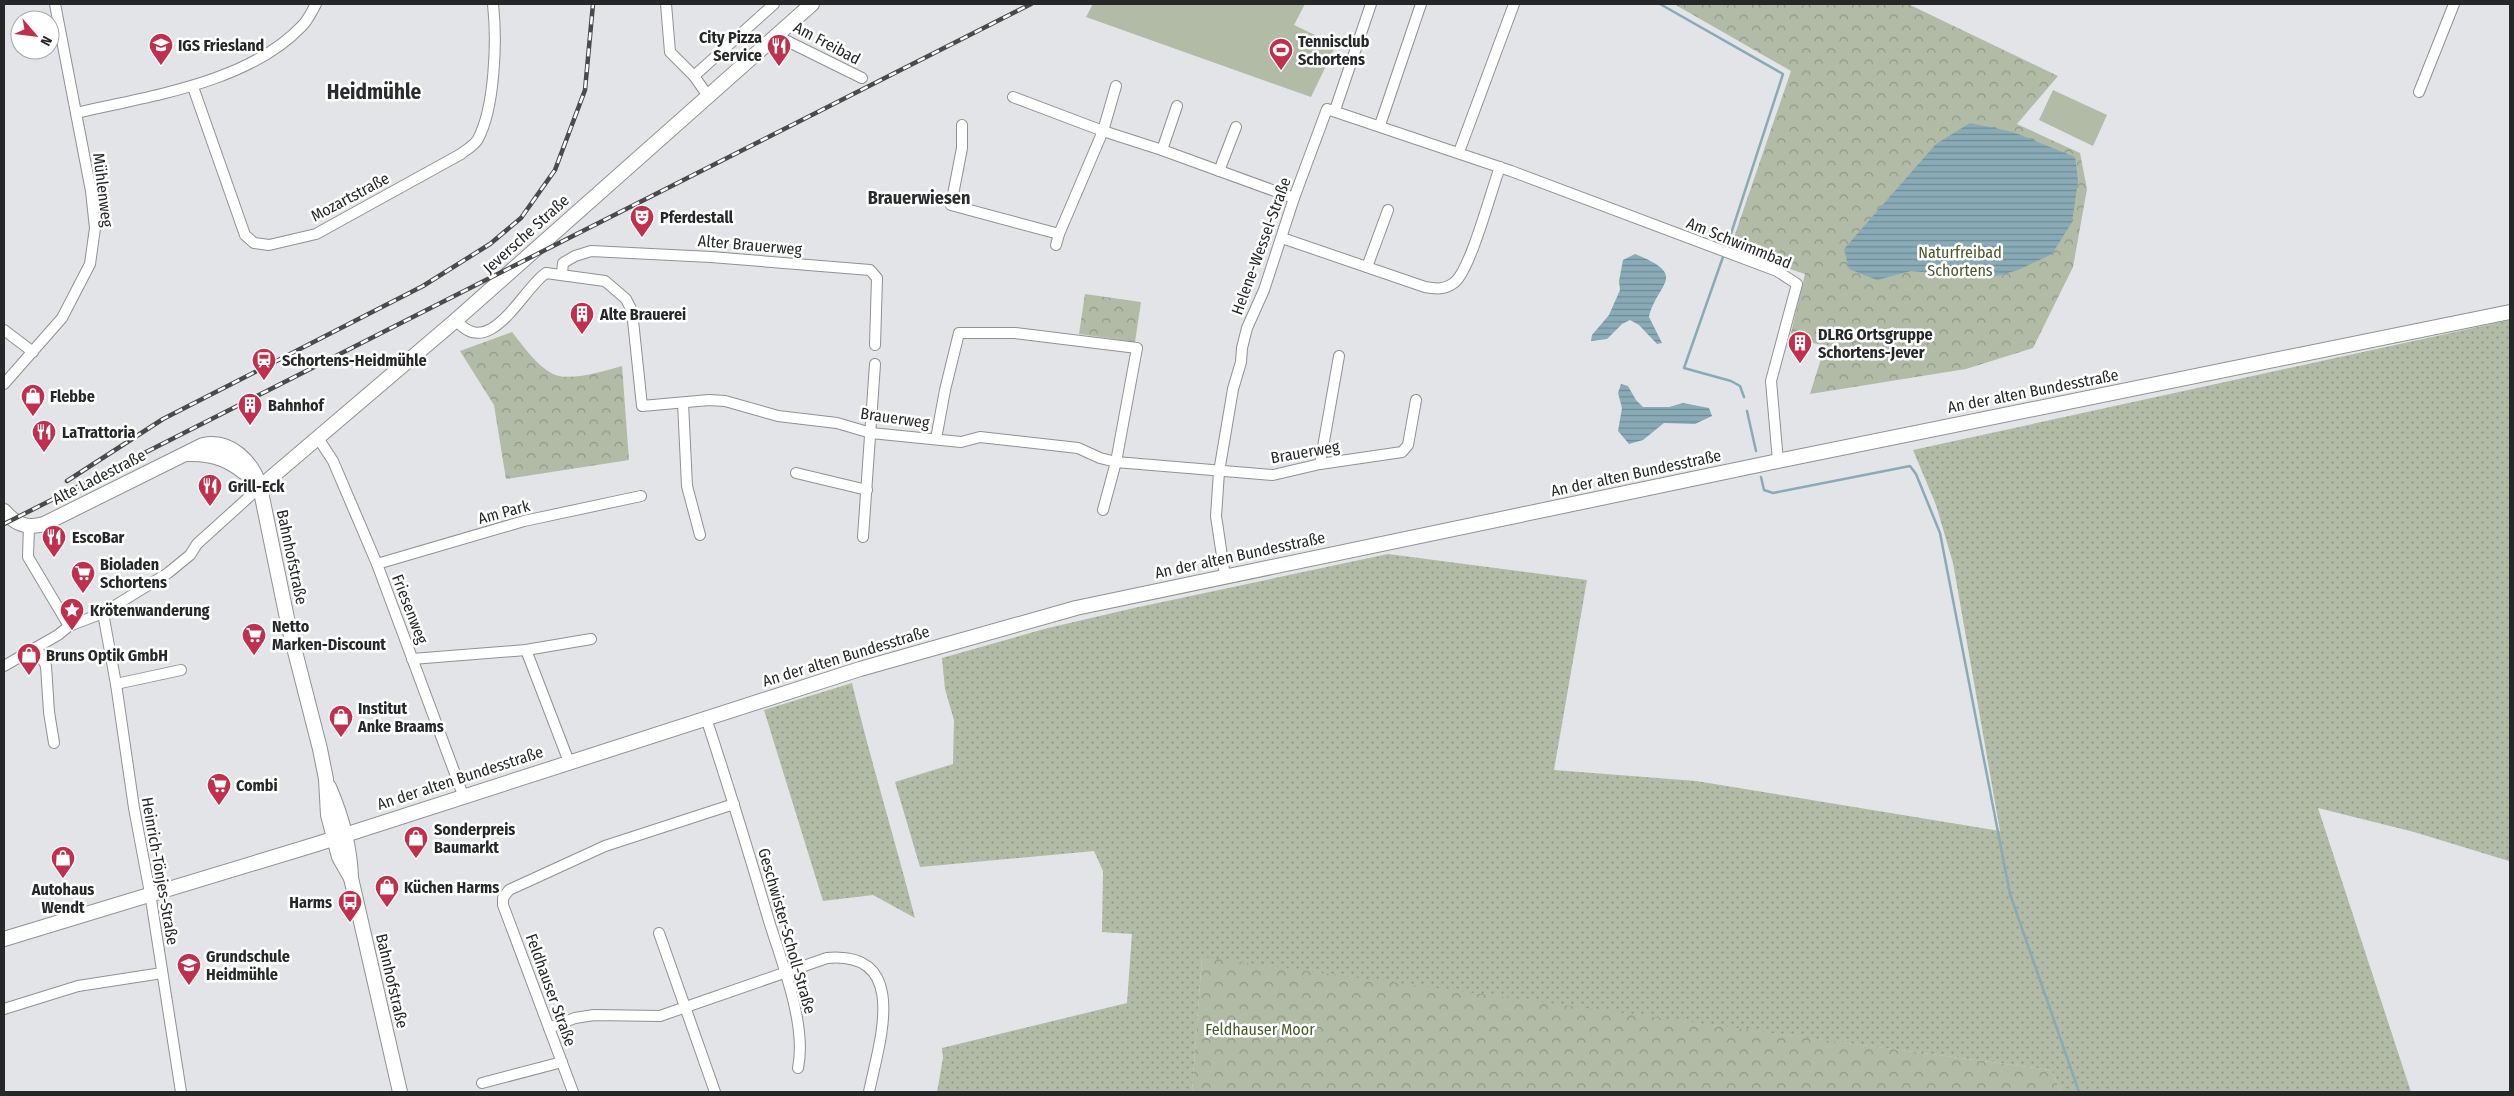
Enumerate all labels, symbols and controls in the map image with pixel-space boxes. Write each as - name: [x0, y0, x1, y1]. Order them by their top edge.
- north arrow: [10, 10, 60, 60]
- street label: Am Freibad: [790, 18, 864, 68]
- place label: City Pizza Service: [699, 28, 762, 65]
- school or university icon: IGS Friesland: [148, 32, 174, 66]
- place label: Tennisclub Schortens: [1298, 32, 1370, 69]
- text: N: [37, 33, 56, 49]
- restaurant icon: City Pizza Service: [766, 33, 792, 67]
- place label: IGS Friesland: [178, 36, 264, 55]
- sports icon: Tennisclub Schortens: [1268, 37, 1294, 71]
- district label: Heidmühle: [327, 79, 422, 105]
- street label: Mühlenweg: [89, 152, 117, 229]
- street label: Mozartstraße: [308, 168, 392, 226]
- street label: Helene-Wessel-Straße: [1227, 175, 1295, 317]
- district label: Brauerwiesen: [868, 187, 970, 209]
- street label: Jeversche Straße: [479, 190, 573, 277]
- theatre icon: Pferdestall: [629, 204, 655, 238]
- place label: Pferdestall: [660, 208, 734, 227]
- street label: Am Schwimmbad: [1684, 213, 1794, 273]
- street label: Alter Brauerweg: [697, 231, 803, 259]
- park label: Naturfreibad Schortens: [1918, 243, 2002, 280]
- building icon: Alte Brauerei: [569, 301, 595, 335]
- place label: Alte Brauerei: [599, 305, 686, 324]
- place label: DLRG Ortsgruppe Schortens-Jever: [1818, 325, 1933, 362]
- building icon: DLRG Ortsgruppe Schortens-Jever: [1787, 330, 1813, 364]
- station icon: Schortens-Heidmühle: [251, 347, 277, 381]
- place label: Schortens-Heidmühle: [282, 351, 427, 370]
- street label: An der alten Bundesstraße: [1946, 365, 2120, 417]
- shop icon: Flebbe: [20, 383, 46, 417]
- place label: Flebbe: [50, 387, 95, 406]
- building icon: Bahnhof: [237, 392, 263, 426]
- place label: Bahnhof: [268, 396, 326, 415]
- street label: Brauerweg: [859, 404, 931, 432]
- restaurant icon: LaTrattoria: [31, 419, 57, 453]
- place label: LaTrattoria: [62, 423, 136, 442]
- street label: Brauerweg: [1269, 437, 1341, 467]
- street label: Alte Ladestraße: [49, 445, 149, 509]
- street label: An der alten Bundesstraße: [1549, 446, 1723, 500]
- restaurant icon: Grill-Eck: [197, 473, 223, 507]
- place label: Grill-Eck: [228, 477, 285, 496]
- street label: Am Park: [476, 496, 533, 528]
- street label: Bahnhofstraße: [273, 508, 311, 606]
- restaurant icon: EscoBar: [41, 524, 67, 558]
- place label: EscoBar: [72, 528, 125, 547]
- street label: An der alten Bundesstraße: [1153, 528, 1327, 582]
- place label: Bioladen Schortens: [100, 555, 167, 592]
- supermarket icon: Bioladen Schortens: [70, 560, 96, 594]
- street label: Friesenweg: [388, 571, 432, 647]
- place icon: Krötenwanderung: [59, 597, 85, 631]
- place label: Krötenwanderung: [90, 601, 210, 620]
- place label: Netto Marken-Discount: [272, 617, 386, 654]
- supermarket icon: Netto Marken-Discount: [241, 622, 267, 656]
- street label: An der alten Bundesstraße: [760, 622, 932, 690]
- shop icon: Bruns Optik GmbH: [16, 642, 42, 676]
- place label: Bruns Optik GmbH: [46, 646, 168, 665]
- place label: Institut Anke Braams: [357, 699, 444, 736]
- shop icon: Institut Anke Braams: [328, 704, 354, 738]
- street label: An der alten Bundesstraße: [375, 742, 546, 814]
- supermarket icon: Combi: [206, 772, 232, 806]
- place label: Combi: [236, 776, 278, 795]
- street label: Heinrich-Tönjes-Straße: [138, 796, 182, 947]
- place label: Sonderpreis Baumarkt: [434, 820, 515, 857]
- shop icon: Sonderpreis Baumarkt: [403, 825, 429, 859]
- shop icon: Autohaus Wendt: [50, 845, 76, 879]
- street label: Geschwister-Scholl-Straße: [754, 846, 820, 1016]
- shop icon: Küchen Harms: [374, 874, 400, 908]
- place label: Küchen Harms: [404, 878, 499, 897]
- place label: Autohaus Wendt: [31, 880, 94, 917]
- bus stop icon: Harms: [337, 889, 363, 923]
- place label: Harms: [289, 893, 332, 912]
- street label: Feldhauser Straße: [522, 931, 580, 1049]
- street label: Bahnhofstraße: [372, 932, 412, 1030]
- place label: Grundschule Heidmühle: [206, 947, 290, 984]
- school or university icon: Grundschule Heidmühle: [176, 952, 202, 986]
- park label: Feldhauser Moor: [1205, 1020, 1315, 1039]

